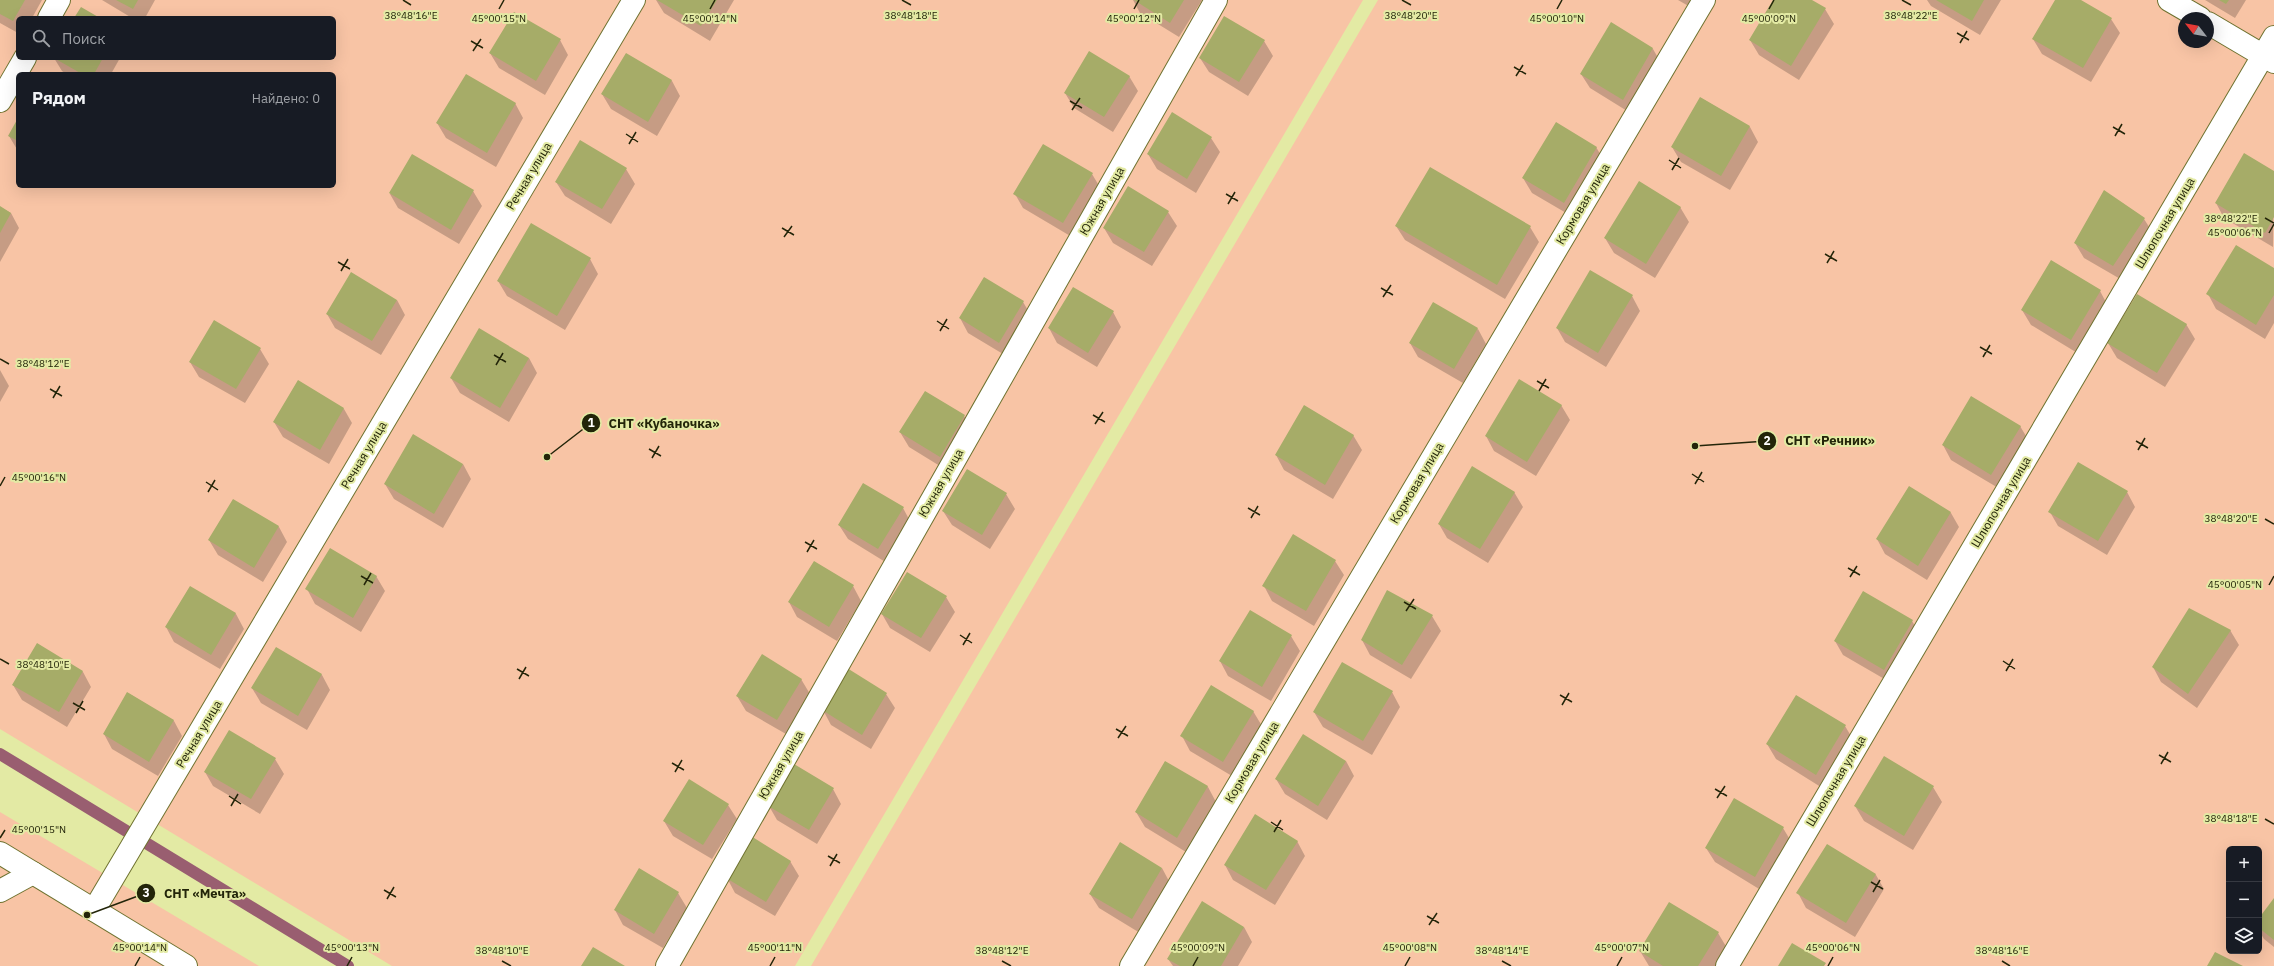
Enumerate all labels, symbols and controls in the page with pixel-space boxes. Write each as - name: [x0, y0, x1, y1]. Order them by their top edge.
- text: 38°48'16"E: [384, 9, 438, 22]
- text: 38°48'18"E: [884, 9, 938, 22]
- text: 38°48'20"E: [1384, 9, 1438, 22]
- text: 38°48'22"E: [1884, 9, 1938, 22]
- text: 45°00'15"N: [472, 12, 526, 25]
- text: 45°00'14"N: [683, 12, 737, 25]
- text: 45°00'12"N: [1107, 12, 1161, 25]
- text: 45°00'10"N: [1530, 12, 1584, 25]
- text: 45°00'09"N: [1742, 12, 1796, 25]
- north arrow: [2178, 12, 2214, 48]
- search box: [16, 16, 336, 60]
- icon: search: [30, 27, 52, 49]
- text: Поиск: [62, 29, 105, 48]
- text: Рядом: [32, 87, 86, 109]
- text: Найдено: 0: [252, 90, 320, 107]
- street label: Речная улица: [503, 139, 555, 212]
- street label: Кормовая улица: [1552, 160, 1613, 247]
- street label: Южная улица: [1076, 163, 1127, 238]
- street label: Шлюпочная улица: [2131, 174, 2198, 271]
- text: 38°48'22"E: [2204, 212, 2258, 225]
- text: 45°00'06"N: [2208, 226, 2262, 239]
- text: 38°48'12"E: [16, 357, 70, 370]
- callout: СНТ «Кубаночка»: [581, 411, 728, 436]
- text: 1: [587, 415, 595, 430]
- text: СНТ «Кубаночка»: [608, 415, 720, 432]
- street label: Речная улица: [338, 418, 390, 491]
- callout: СНТ «Речник»: [1757, 428, 1883, 453]
- text: СНТ «Речник»: [1785, 432, 1875, 449]
- text: 2: [1763, 433, 1771, 448]
- street label: Кормовая улица: [1386, 439, 1447, 526]
- street label: Южная улица: [915, 445, 966, 520]
- street label: Шлюпочная улица: [1967, 453, 2034, 550]
- text: 45°00'16"N: [12, 471, 66, 484]
- text: 38°48'20"E: [2204, 512, 2258, 525]
- text: 45°00'05"N: [2208, 578, 2262, 591]
- text: 38°48'10"E: [16, 658, 70, 671]
- street label: Речная улица: [173, 697, 225, 770]
- street label: Кормовая улица: [1221, 718, 1282, 805]
- street label: Южная улица: [755, 727, 806, 802]
- street label: Шлюпочная улица: [1802, 732, 1869, 829]
- text: 38°48'18"E: [2204, 812, 2258, 825]
- text: 45°00'15"N: [12, 823, 66, 836]
- map controls: [2226, 846, 2262, 954]
- button: +: [2226, 846, 2262, 882]
- callout: СНТ «Мечта»: [136, 881, 254, 906]
- button: −: [2226, 882, 2262, 918]
- text: 3: [142, 885, 150, 900]
- text: СНТ «Мечта»: [164, 885, 246, 902]
- button: layers: [2226, 918, 2262, 954]
- text: 45°00'14"N: [113, 941, 167, 954]
- text: 45°00'13"N: [325, 941, 379, 954]
- text: 45°00'11"N: [748, 941, 802, 954]
- text: 45°00'09"N: [1171, 941, 1225, 954]
- text: 45°00'08"N: [1383, 941, 1437, 954]
- text: 45°00'07"N: [1595, 941, 1649, 954]
- text: 45°00'06"N: [1806, 941, 1860, 954]
- text: 38°48'10"E: [475, 944, 529, 957]
- text: 38°48'12"E: [975, 944, 1029, 957]
- text: 38°48'14"E: [1475, 944, 1529, 957]
- text: 38°48'16"E: [1975, 944, 2029, 957]

